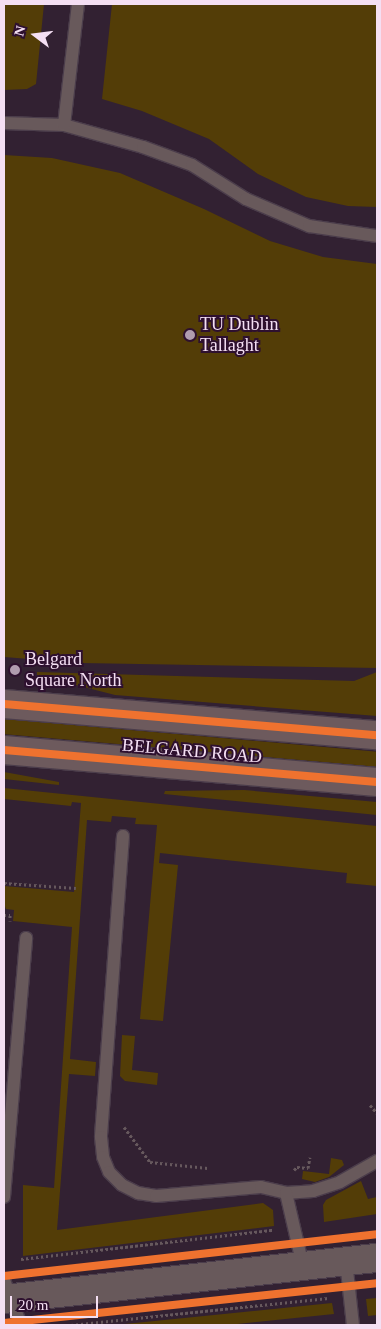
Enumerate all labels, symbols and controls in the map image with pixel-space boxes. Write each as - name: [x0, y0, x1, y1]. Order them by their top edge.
- north arrow: [10, 10, 60, 60]
- text: N: [11, 24, 29, 38]
- place label: TU Dublin Tallaght: [200, 314, 278, 356]
- marker: TU Dublin Tallaght: [184, 329, 196, 341]
- place label: Belgard Square North: [25, 649, 121, 692]
- marker: Belgard Square North: [9, 664, 21, 676]
- street label: BELGARD ROAD: [121, 734, 263, 768]
- scale bar: [12, 1286, 100, 1318]
- text: 20 m: [18, 1297, 48, 1313]

